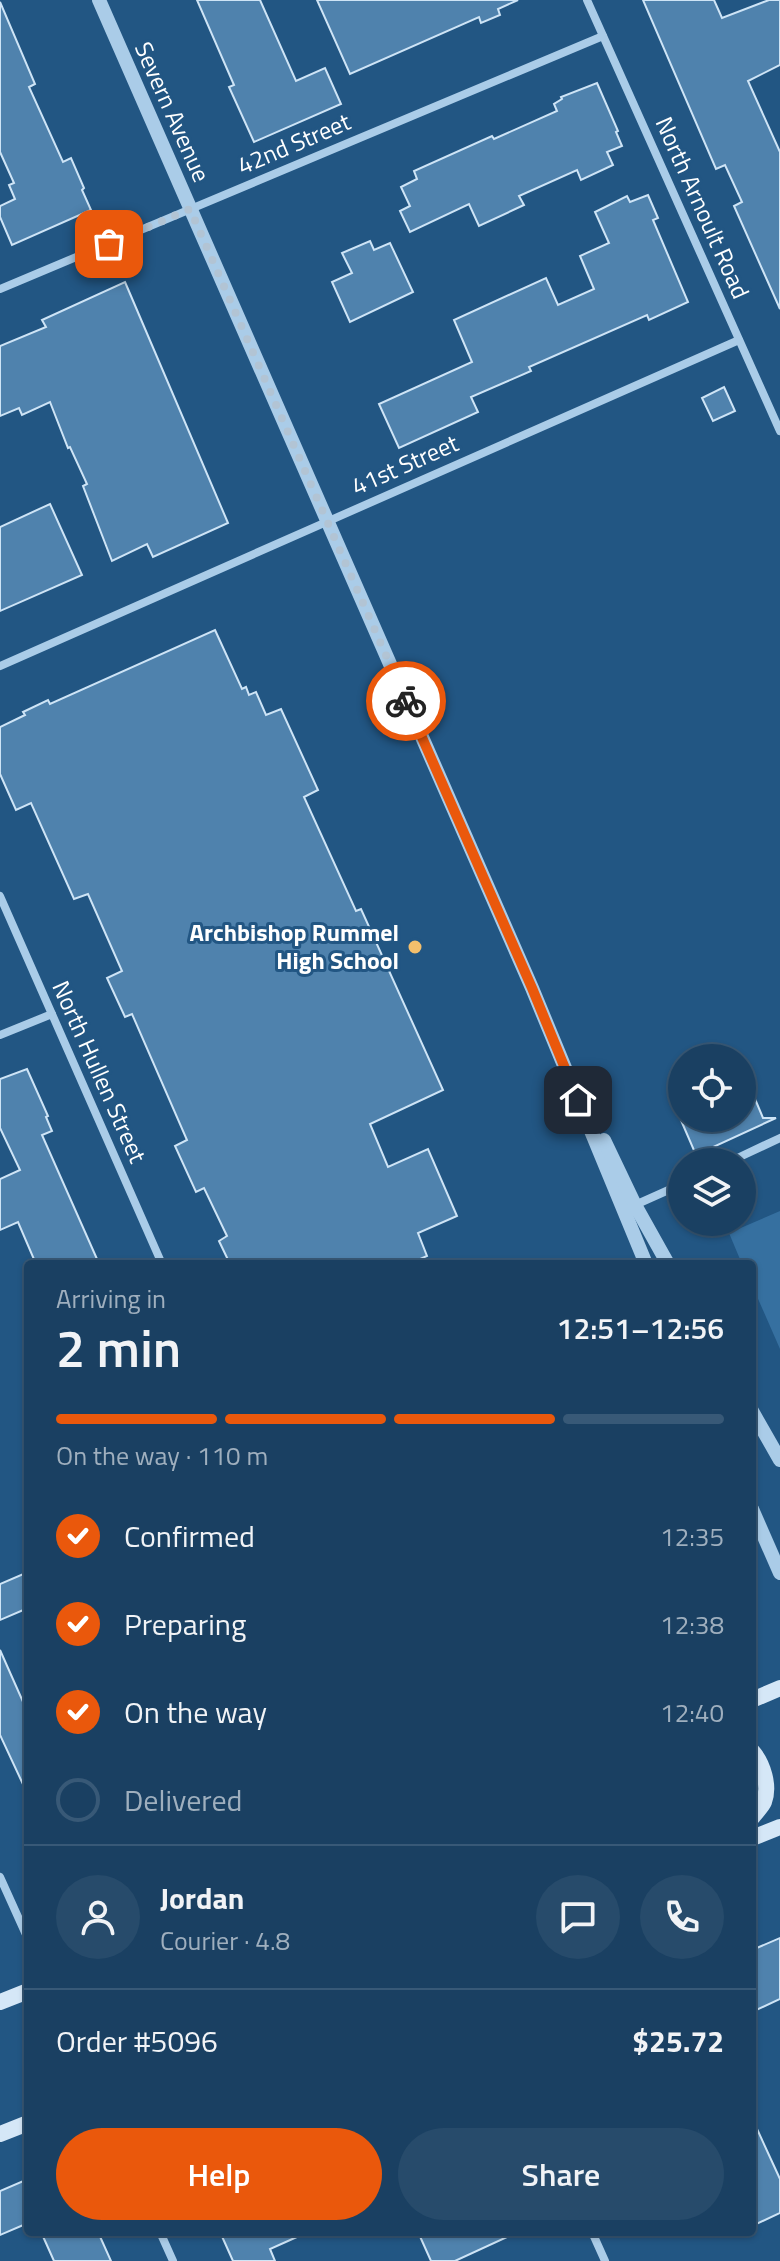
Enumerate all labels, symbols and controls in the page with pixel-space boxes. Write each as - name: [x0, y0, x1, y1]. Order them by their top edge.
- street label: Severn Avenue: [126, 36, 220, 187]
- street label: 42nd Street: [232, 103, 356, 183]
- street label: North Arnoult Road: [647, 111, 759, 304]
- pin: [75, 210, 143, 278]
- icon: bag: [87, 222, 131, 266]
- street label: 41st Street: [345, 424, 464, 504]
- courier: [366, 661, 446, 741]
- icon: bike: [384, 679, 428, 723]
- place label: Archbishop Rummel High School: [190, 914, 399, 978]
- marker: Archbishop Rummel High School: [406, 938, 424, 956]
- street label: North Hullen Street: [44, 975, 156, 1169]
- map controls: [668, 1044, 756, 1236]
- button: locate: [668, 1044, 756, 1132]
- pin: [544, 1066, 612, 1134]
- icon: home: [556, 1078, 600, 1122]
- button: layers: [668, 1148, 756, 1236]
- text: Arriving in: [56, 1279, 166, 1318]
- text: 12:51–12:56: [557, 1305, 724, 1351]
- text: 2 min: [56, 1308, 181, 1387]
- text: On the way · 110 m: [56, 1436, 268, 1475]
- text: Confirmed: [124, 1513, 255, 1559]
- icon: check: [56, 1514, 100, 1558]
- text: 12:35: [660, 1517, 724, 1556]
- text: Preparing: [124, 1601, 246, 1647]
- icon: check: [56, 1602, 100, 1646]
- text: 12:38: [660, 1605, 724, 1644]
- text: On the way: [124, 1689, 267, 1735]
- icon: check: [56, 1690, 100, 1734]
- text: 12:40: [660, 1693, 724, 1732]
- text: Delivered: [124, 1777, 242, 1823]
- button: person: [56, 1875, 140, 1959]
- text: Jordan: [160, 1875, 244, 1921]
- button: chat: [536, 1875, 620, 1959]
- button: phone: [640, 1875, 724, 1959]
- text: Courier · 4.8: [160, 1921, 290, 1960]
- text: Order #5096: [56, 2018, 218, 2064]
- text: $25.72: [632, 2018, 724, 2064]
- button: Help: [56, 2128, 382, 2220]
- button: Share: [398, 2128, 724, 2220]

